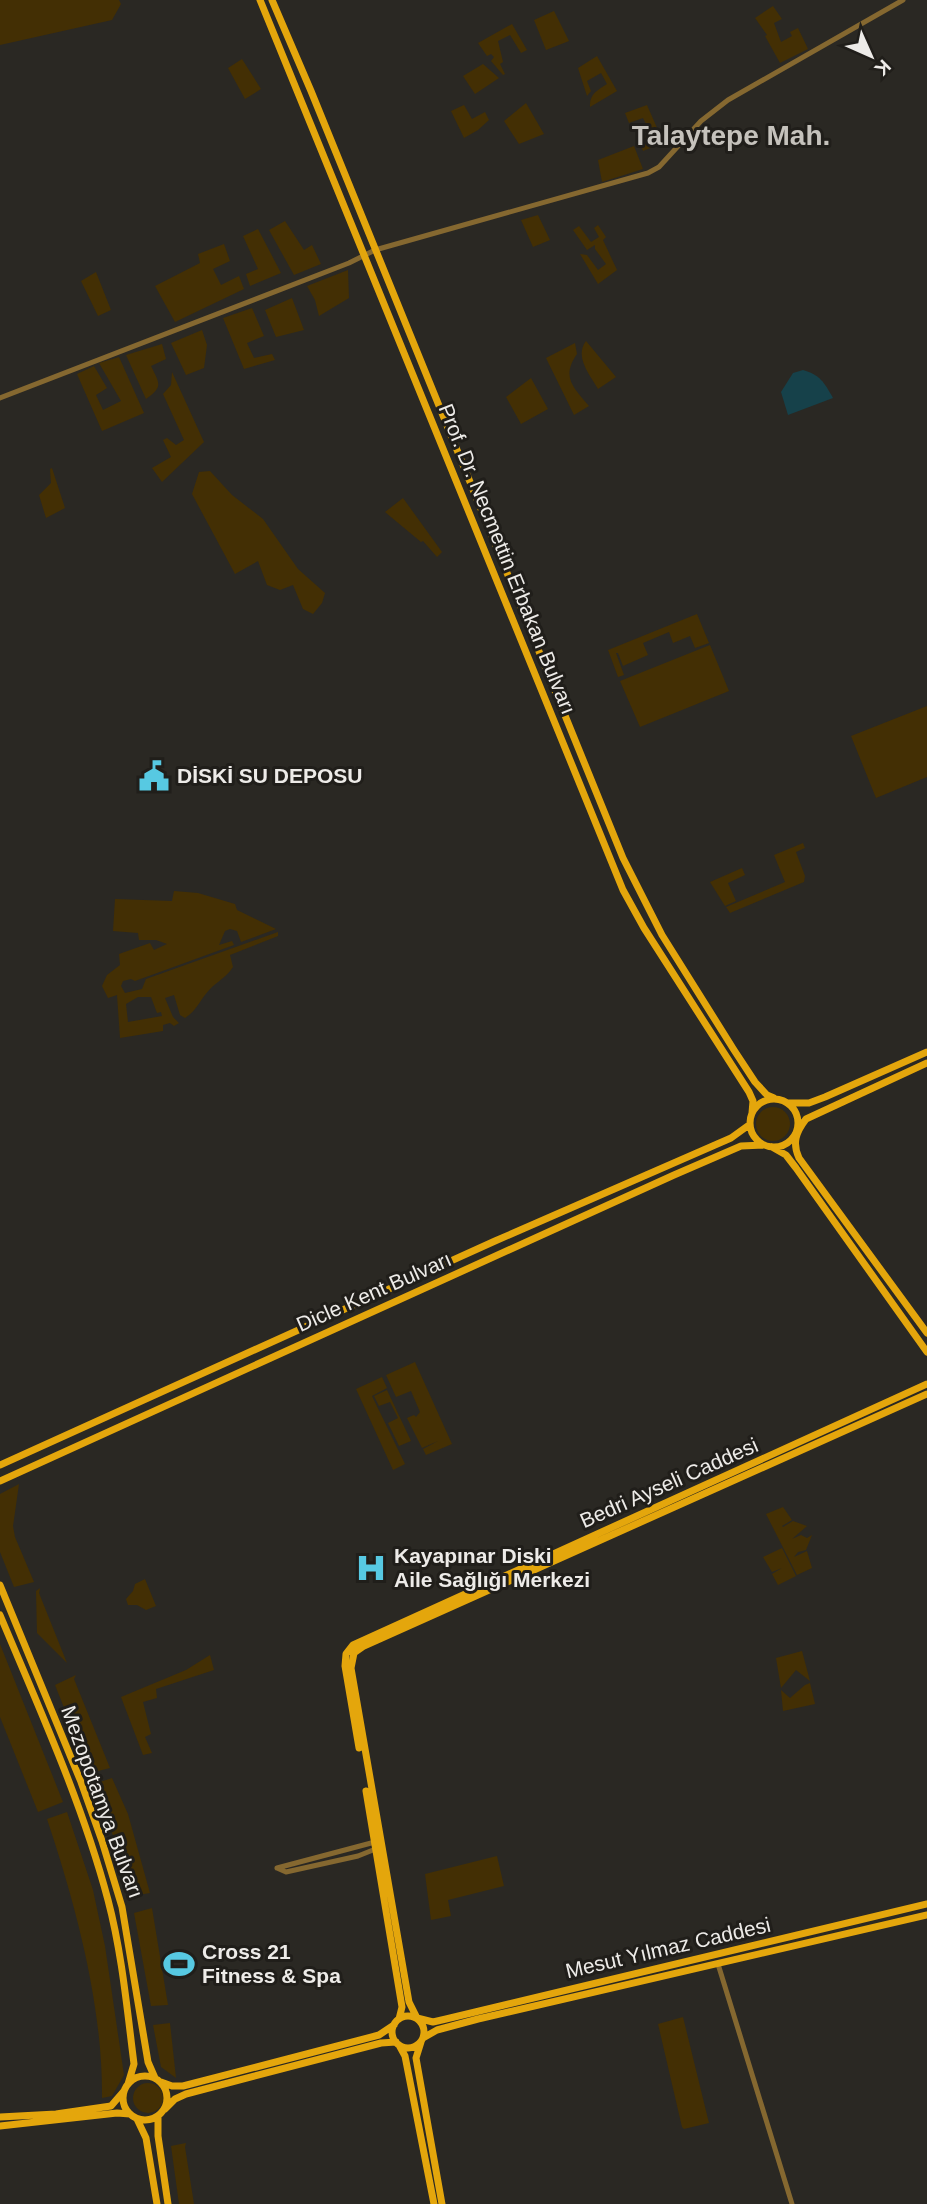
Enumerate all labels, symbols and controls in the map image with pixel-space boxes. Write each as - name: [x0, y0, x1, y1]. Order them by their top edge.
- north arrow: [836, 21, 906, 91]
- text: K: [870, 55, 895, 80]
- district label: Talaytepe Mah.: [632, 120, 830, 151]
- street label: Prof. Dr. Necmettin Erbakan Bulvarı: [434, 400, 580, 717]
- public building icon: DİSKİ SU DEPOSU: [137, 759, 171, 793]
- place label: DİSKİ SU DEPOSU: [177, 764, 363, 787]
- street label: Dicle Kent Bulvarı: [293, 1247, 455, 1336]
- street label: Bedri Ayseli Caddesi: [576, 1433, 761, 1532]
- place label: Kayapınar Diski Aile Sağlığı Merkezi: [394, 1544, 590, 1591]
- hospital icon: Kayapınar Diski Aile Sağlığı Merkezi: [354, 1551, 388, 1585]
- street label: Mezopotamya Bulvarı: [57, 1702, 148, 1901]
- street label: Mesut Yılmaz Caddesi: [563, 1913, 773, 1982]
- place label: Cross 21 Fitness & Spa: [202, 1940, 341, 1987]
- sports icon: Cross 21 Fitness & Spa: [162, 1947, 196, 1981]

